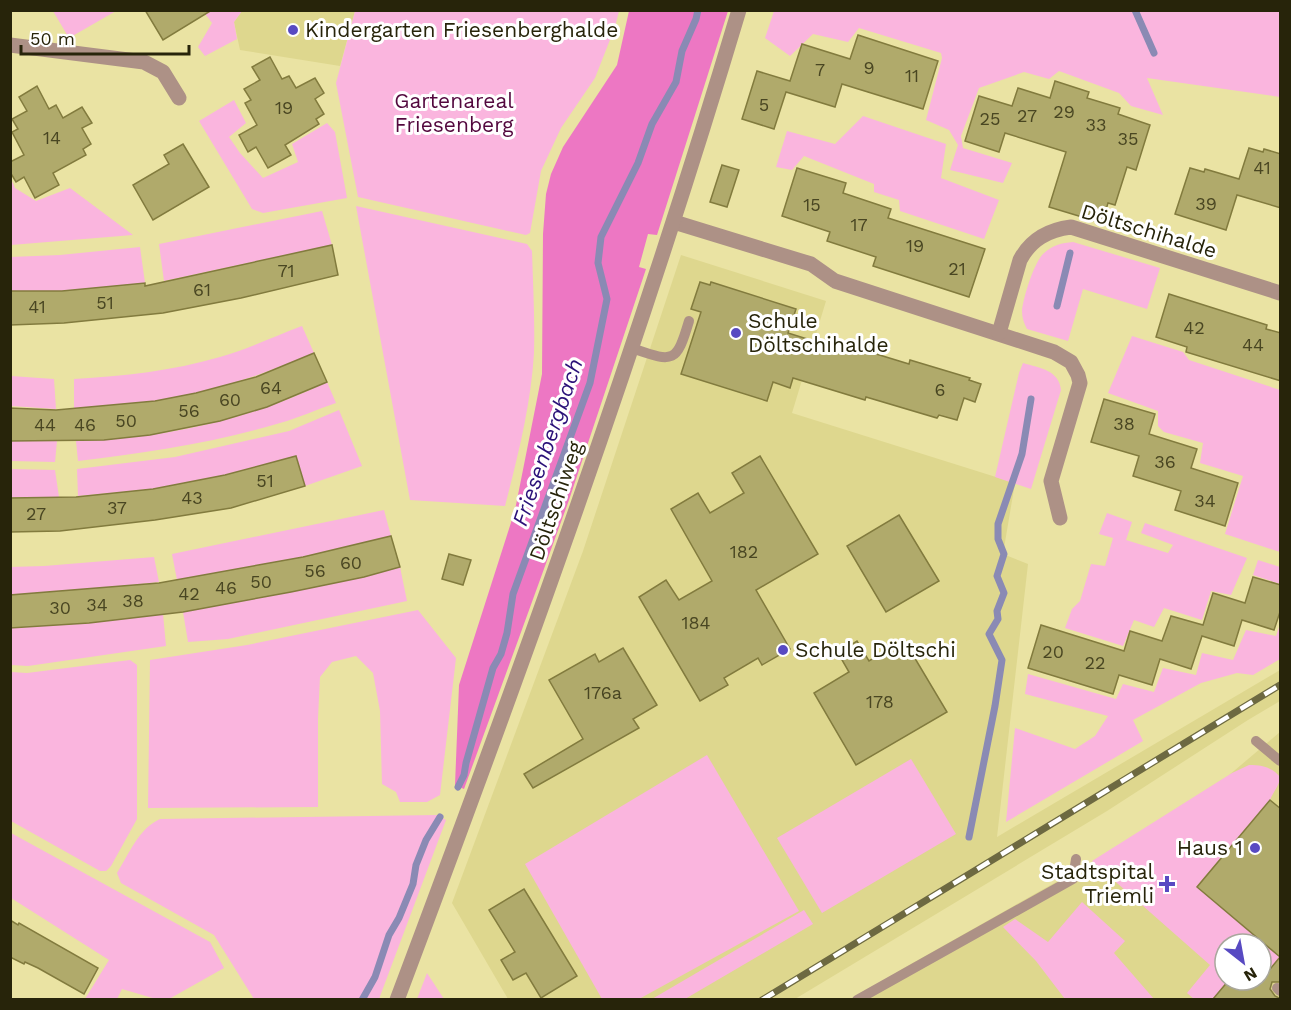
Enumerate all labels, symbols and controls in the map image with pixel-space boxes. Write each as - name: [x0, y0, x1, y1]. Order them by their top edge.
- place label: Kindergarten Friesenberghalde: [305, 17, 618, 42]
- scale bar: [21, 18, 189, 56]
- marker: Kindergarten Friesenberghalde: [286, 23, 300, 37]
- text: 50 m: [30, 28, 75, 49]
- house number: 9: [863, 57, 875, 78]
- house number: 7: [815, 59, 825, 80]
- house number: 11: [905, 65, 919, 86]
- park label: Gartenareal Friesenberg: [394, 88, 514, 137]
- house number: 5: [759, 94, 769, 115]
- house number: 19: [275, 97, 293, 118]
- house number: 29: [1053, 101, 1075, 122]
- house number: 27: [1017, 105, 1037, 126]
- house number: 25: [980, 108, 1000, 129]
- house number: 33: [1086, 114, 1107, 135]
- house number: 14: [43, 127, 61, 148]
- house number: 35: [1118, 128, 1138, 149]
- house number: 41: [1253, 157, 1271, 178]
- house number: 39: [1195, 193, 1217, 214]
- house number: 15: [803, 194, 821, 215]
- street label: Döltschihalde: [1078, 198, 1220, 263]
- house number: 17: [850, 214, 868, 235]
- house number: 19: [906, 235, 924, 256]
- house number: 21: [948, 258, 966, 279]
- house number: 71: [277, 260, 295, 281]
- house number: 61: [193, 279, 211, 300]
- house number: 51: [96, 292, 114, 313]
- house number: 41: [28, 296, 46, 317]
- place label: Schule Döltschihalde: [748, 308, 889, 357]
- house number: 42: [1183, 317, 1205, 338]
- marker: Schule Döltschihalde: [729, 326, 743, 340]
- house number: 44: [1242, 334, 1264, 355]
- water label: Friesenbergbach: [507, 355, 588, 529]
- house number: 64: [260, 377, 282, 398]
- house number: 6: [935, 379, 945, 400]
- house number: 60: [219, 389, 241, 410]
- house number: 56: [178, 400, 200, 421]
- house number: 50: [115, 410, 137, 431]
- house number: 38: [1113, 413, 1135, 434]
- house number: 44: [34, 414, 56, 435]
- house number: 46: [74, 414, 96, 435]
- street label: Döltschiweg: [523, 437, 588, 564]
- house number: 36: [1154, 451, 1176, 472]
- house number: 51: [256, 470, 274, 491]
- house number: 43: [181, 487, 203, 508]
- house number: 34: [1194, 490, 1216, 511]
- house number: 37: [107, 497, 127, 518]
- house number: 27: [26, 503, 46, 524]
- house number: 182: [730, 541, 758, 562]
- house number: 60: [340, 552, 362, 573]
- house number: 56: [304, 560, 326, 581]
- house number: 50: [250, 571, 272, 592]
- house number: 46: [215, 577, 237, 598]
- house number: 42: [178, 583, 200, 604]
- house number: 38: [122, 590, 144, 611]
- house number: 34: [86, 594, 108, 615]
- house number: 30: [49, 597, 71, 618]
- house number: 184: [681, 612, 711, 633]
- place label: Schule Döltschi: [795, 637, 956, 662]
- house number: 20: [1042, 641, 1064, 662]
- marker: Schule Döltschi: [776, 643, 790, 657]
- house number: 22: [1085, 652, 1106, 673]
- house number: 176a: [584, 682, 622, 703]
- house number: 178: [866, 691, 894, 712]
- place label: Haus 1: [1177, 835, 1243, 860]
- marker: Haus 1: [1248, 841, 1262, 855]
- place label: Stadtspital Triemli: [1041, 859, 1155, 908]
- marker: Stadtspital Triemli: [1158, 875, 1176, 893]
- north arrow: [1213, 932, 1273, 992]
- text: N: [1240, 963, 1260, 986]

